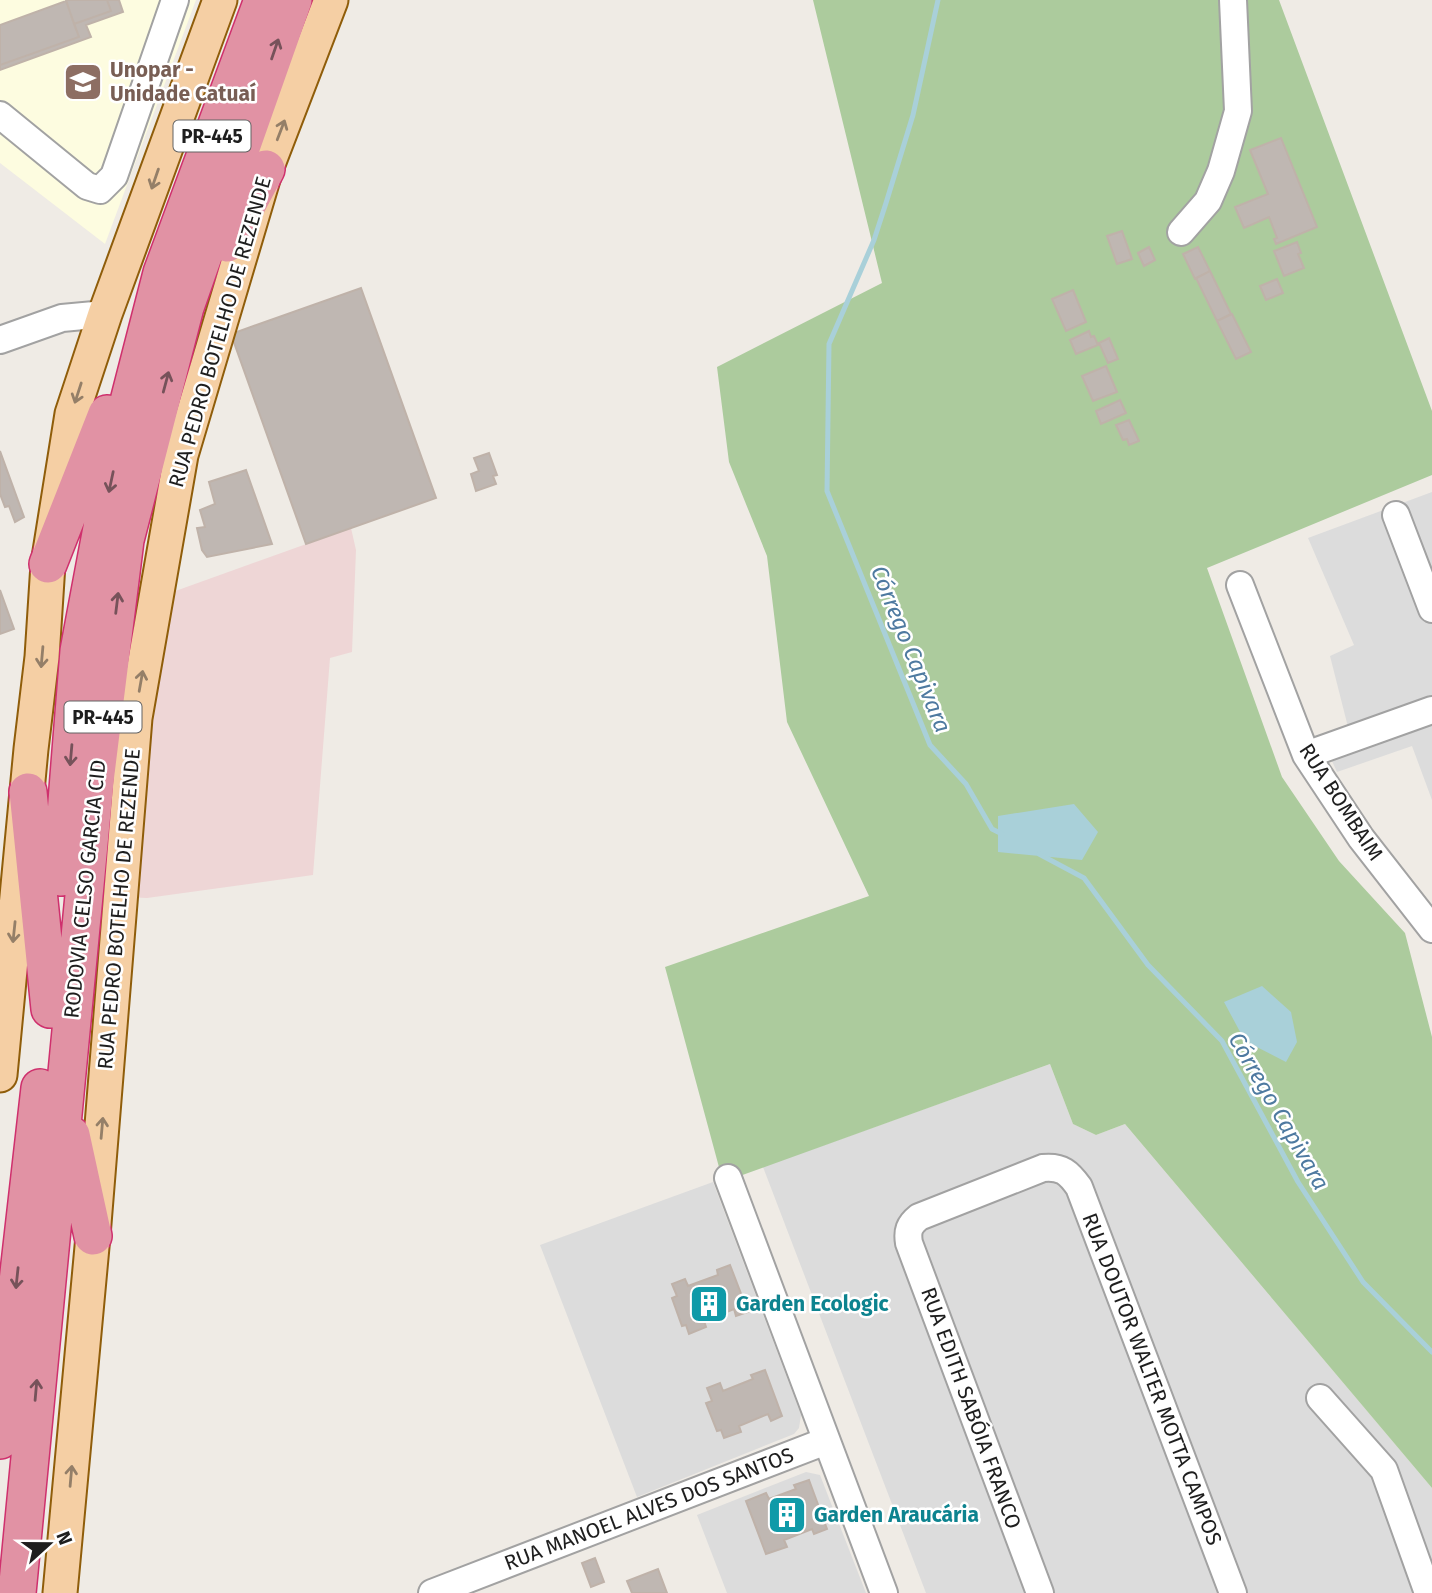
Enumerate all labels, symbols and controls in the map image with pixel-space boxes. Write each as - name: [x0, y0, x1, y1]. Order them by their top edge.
- one-way arrow: [270, 39, 282, 61]
- place label: Unopar - Unidade Catuaí: [110, 57, 256, 107]
- school or university icon: Unopar - Unidade Catuaí: [62, 61, 104, 103]
- one-way arrow: [276, 119, 288, 141]
- road number: PR-445: [174, 120, 250, 152]
- one-way arrow: [148, 168, 160, 190]
- street label: RUA PEDRO BOTELHO DE REZENDE: [163, 174, 277, 490]
- one-way arrow: [160, 371, 173, 394]
- one-way arrow: [71, 382, 84, 404]
- one-way arrow: [103, 470, 117, 493]
- water label: Córrego Capivara: [865, 562, 957, 736]
- one-way arrow: [110, 593, 123, 615]
- one-way arrow: [35, 645, 48, 668]
- one-way arrow: [135, 671, 148, 693]
- road number: PR-445: [64, 702, 142, 732]
- street label: RUA BOMBAIM: [1293, 738, 1389, 866]
- one-way arrow: [64, 743, 77, 766]
- street label: RUA PEDRO BOTELHO DE REZENDE: [92, 747, 146, 1071]
- street label: RODOVIA CELSO GARCIA CID: [58, 758, 112, 1020]
- one-way arrow: [7, 920, 20, 943]
- water label: Córrego Capivara: [1223, 1027, 1335, 1195]
- one-way arrow: [96, 1117, 109, 1139]
- street label: RUA DOUTOR WALTER MOTTA CAMPOS: [1076, 1209, 1228, 1549]
- one-way arrow: [11, 1266, 24, 1289]
- building icon: Garden Ecologic: [688, 1283, 730, 1325]
- street label: RUA EDITH SABÓIA FRANCO: [915, 1284, 1027, 1532]
- place label: Garden Ecologic: [736, 1291, 889, 1317]
- one-way arrow: [30, 1379, 43, 1402]
- street label: RUA MANOEL ALVES DOS SANTOS: [501, 1442, 797, 1576]
- one-way arrow: [65, 1465, 78, 1488]
- building icon: Garden Araucária: [766, 1494, 808, 1536]
- place label: Garden Araucária: [814, 1502, 979, 1528]
- north arrow: [14, 1509, 84, 1579]
- text: N: [51, 1528, 77, 1548]

